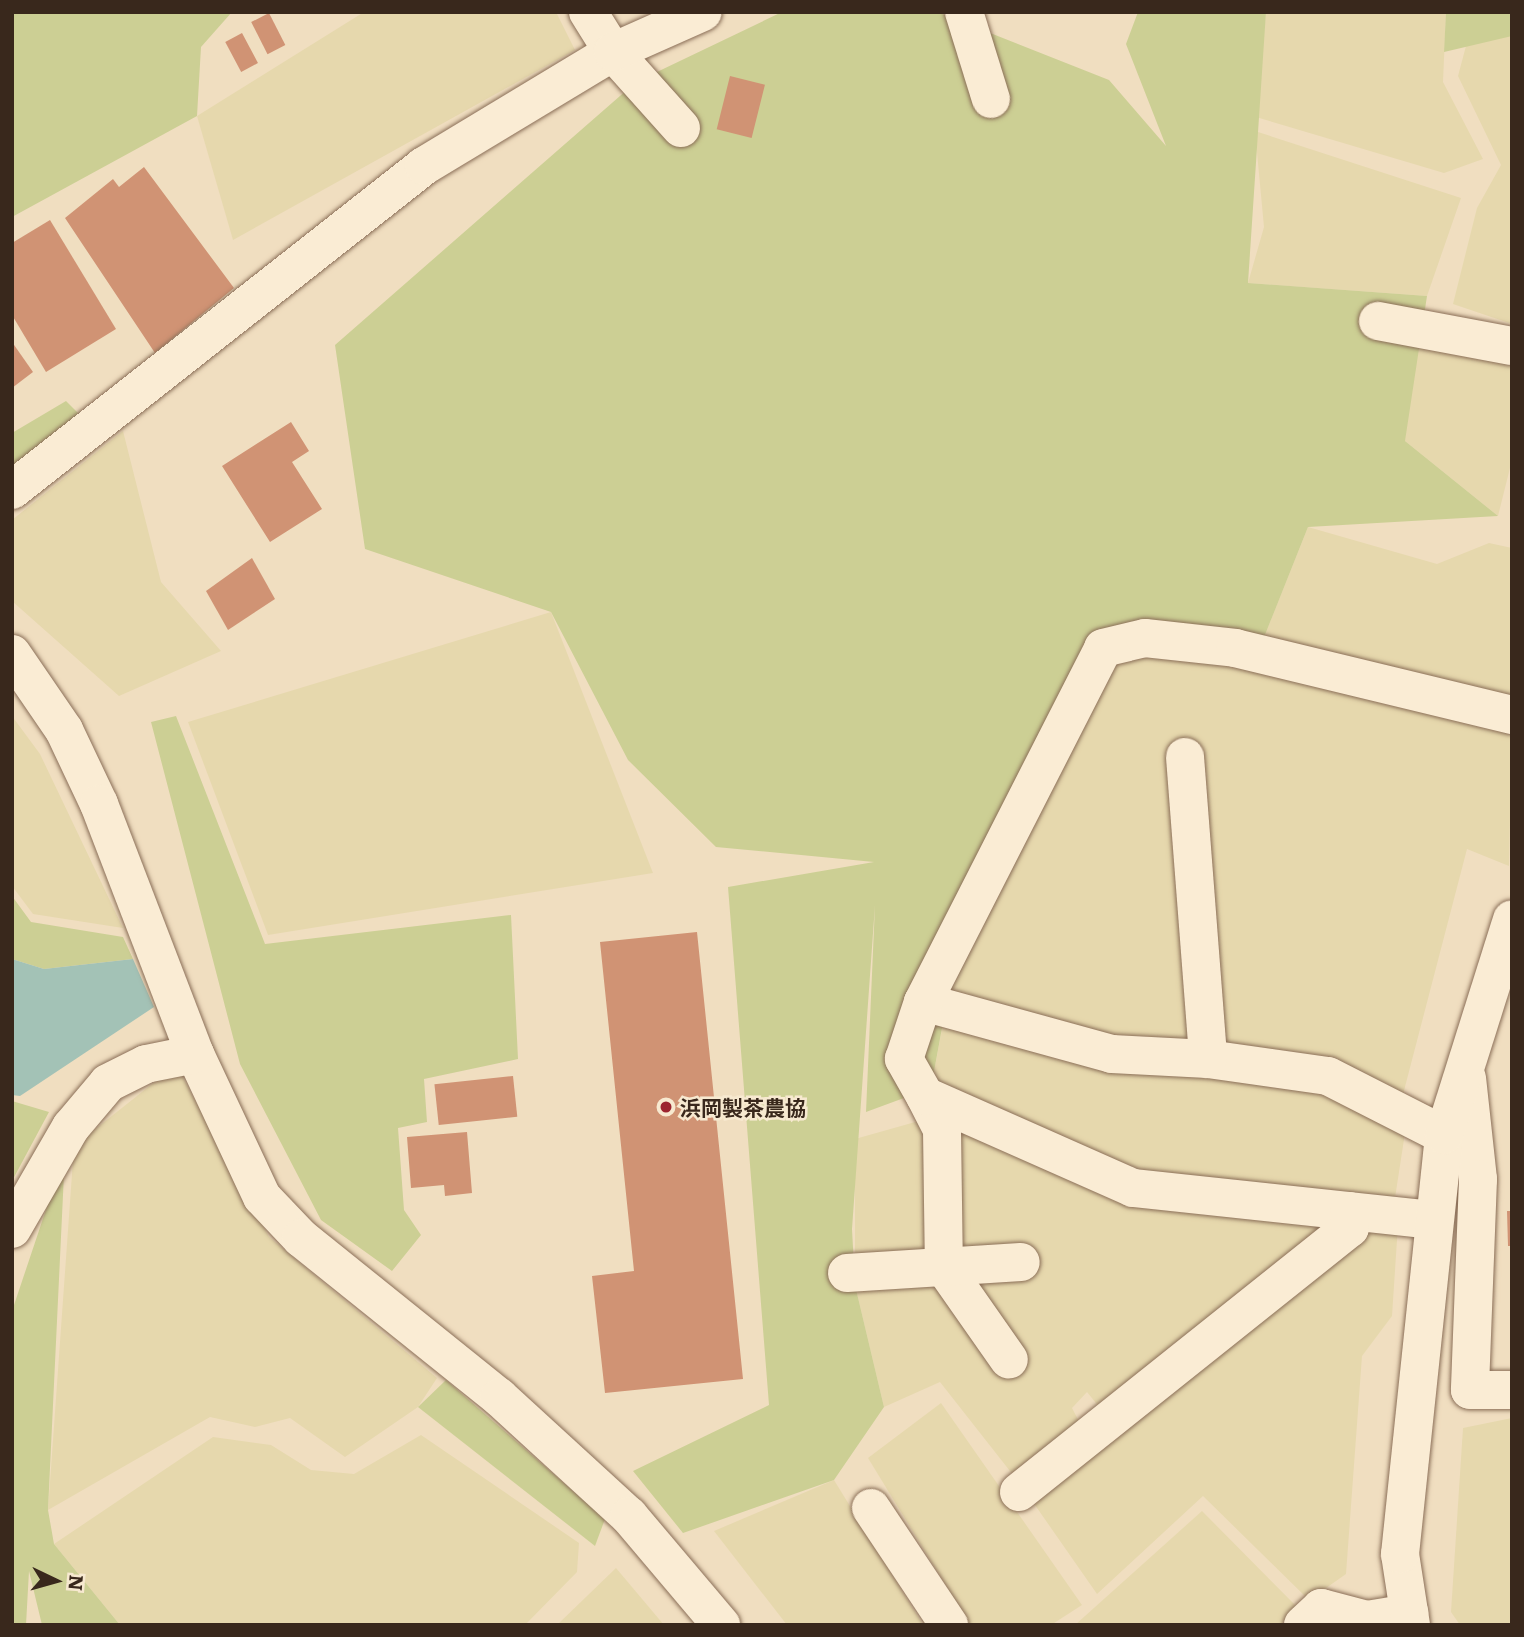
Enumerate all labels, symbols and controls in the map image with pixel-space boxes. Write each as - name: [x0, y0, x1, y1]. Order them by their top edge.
- place label: 浜岡製茶農協: [680, 1094, 806, 1120]
- marker: 浜岡製茶農協: [658, 1099, 674, 1115]
- north arrow: [21, 1546, 91, 1616]
- text: N: [62, 1574, 92, 1592]

